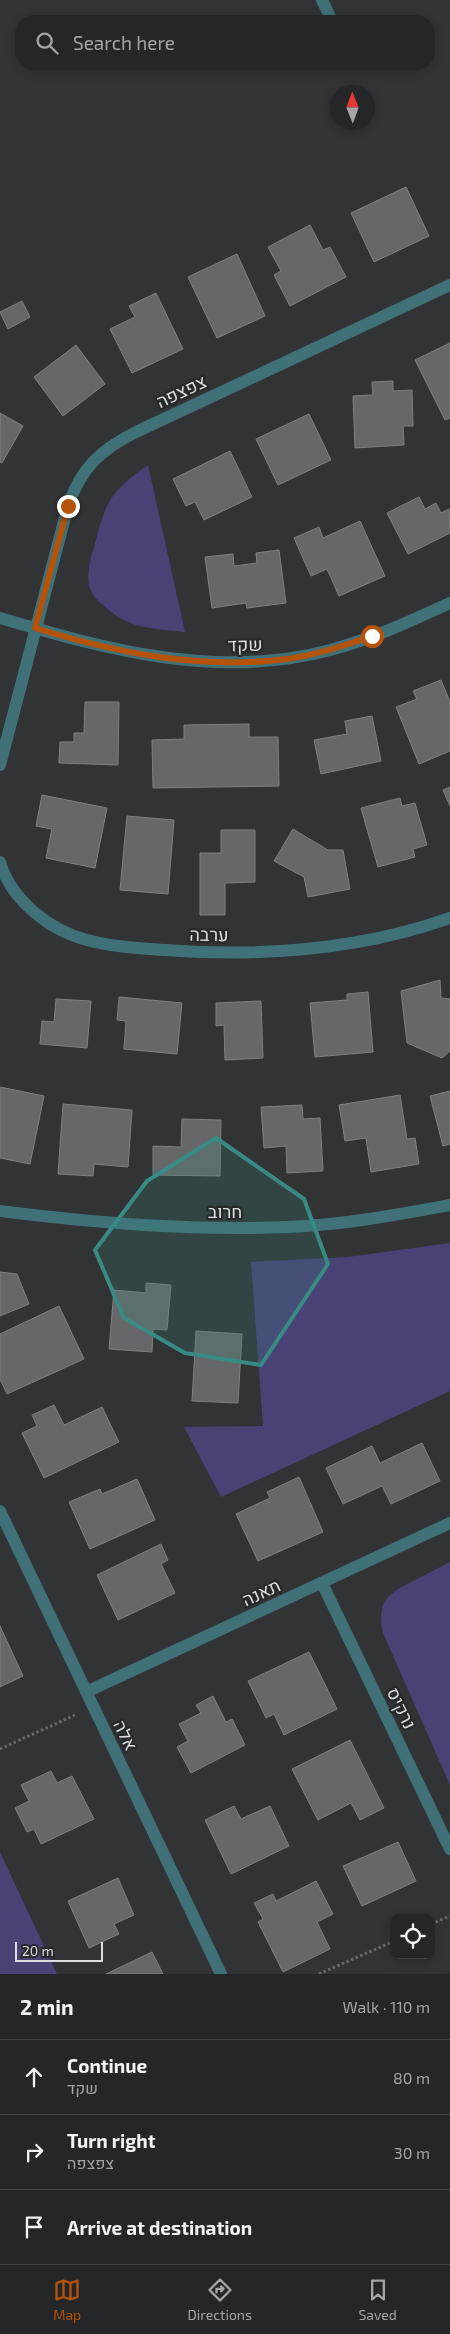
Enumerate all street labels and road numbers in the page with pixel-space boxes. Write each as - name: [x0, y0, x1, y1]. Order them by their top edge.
- street label: צפצפה: [152, 370, 210, 412]
- street label: שקד: [227, 632, 263, 656]
- street label: ערבה: [189, 923, 229, 945]
- street label: חרוב: [208, 1200, 242, 1222]
- street label: תאנה: [238, 1574, 284, 1610]
- street label: נרקיס: [383, 1684, 421, 1732]
- street label: אלה: [109, 1716, 143, 1754]

